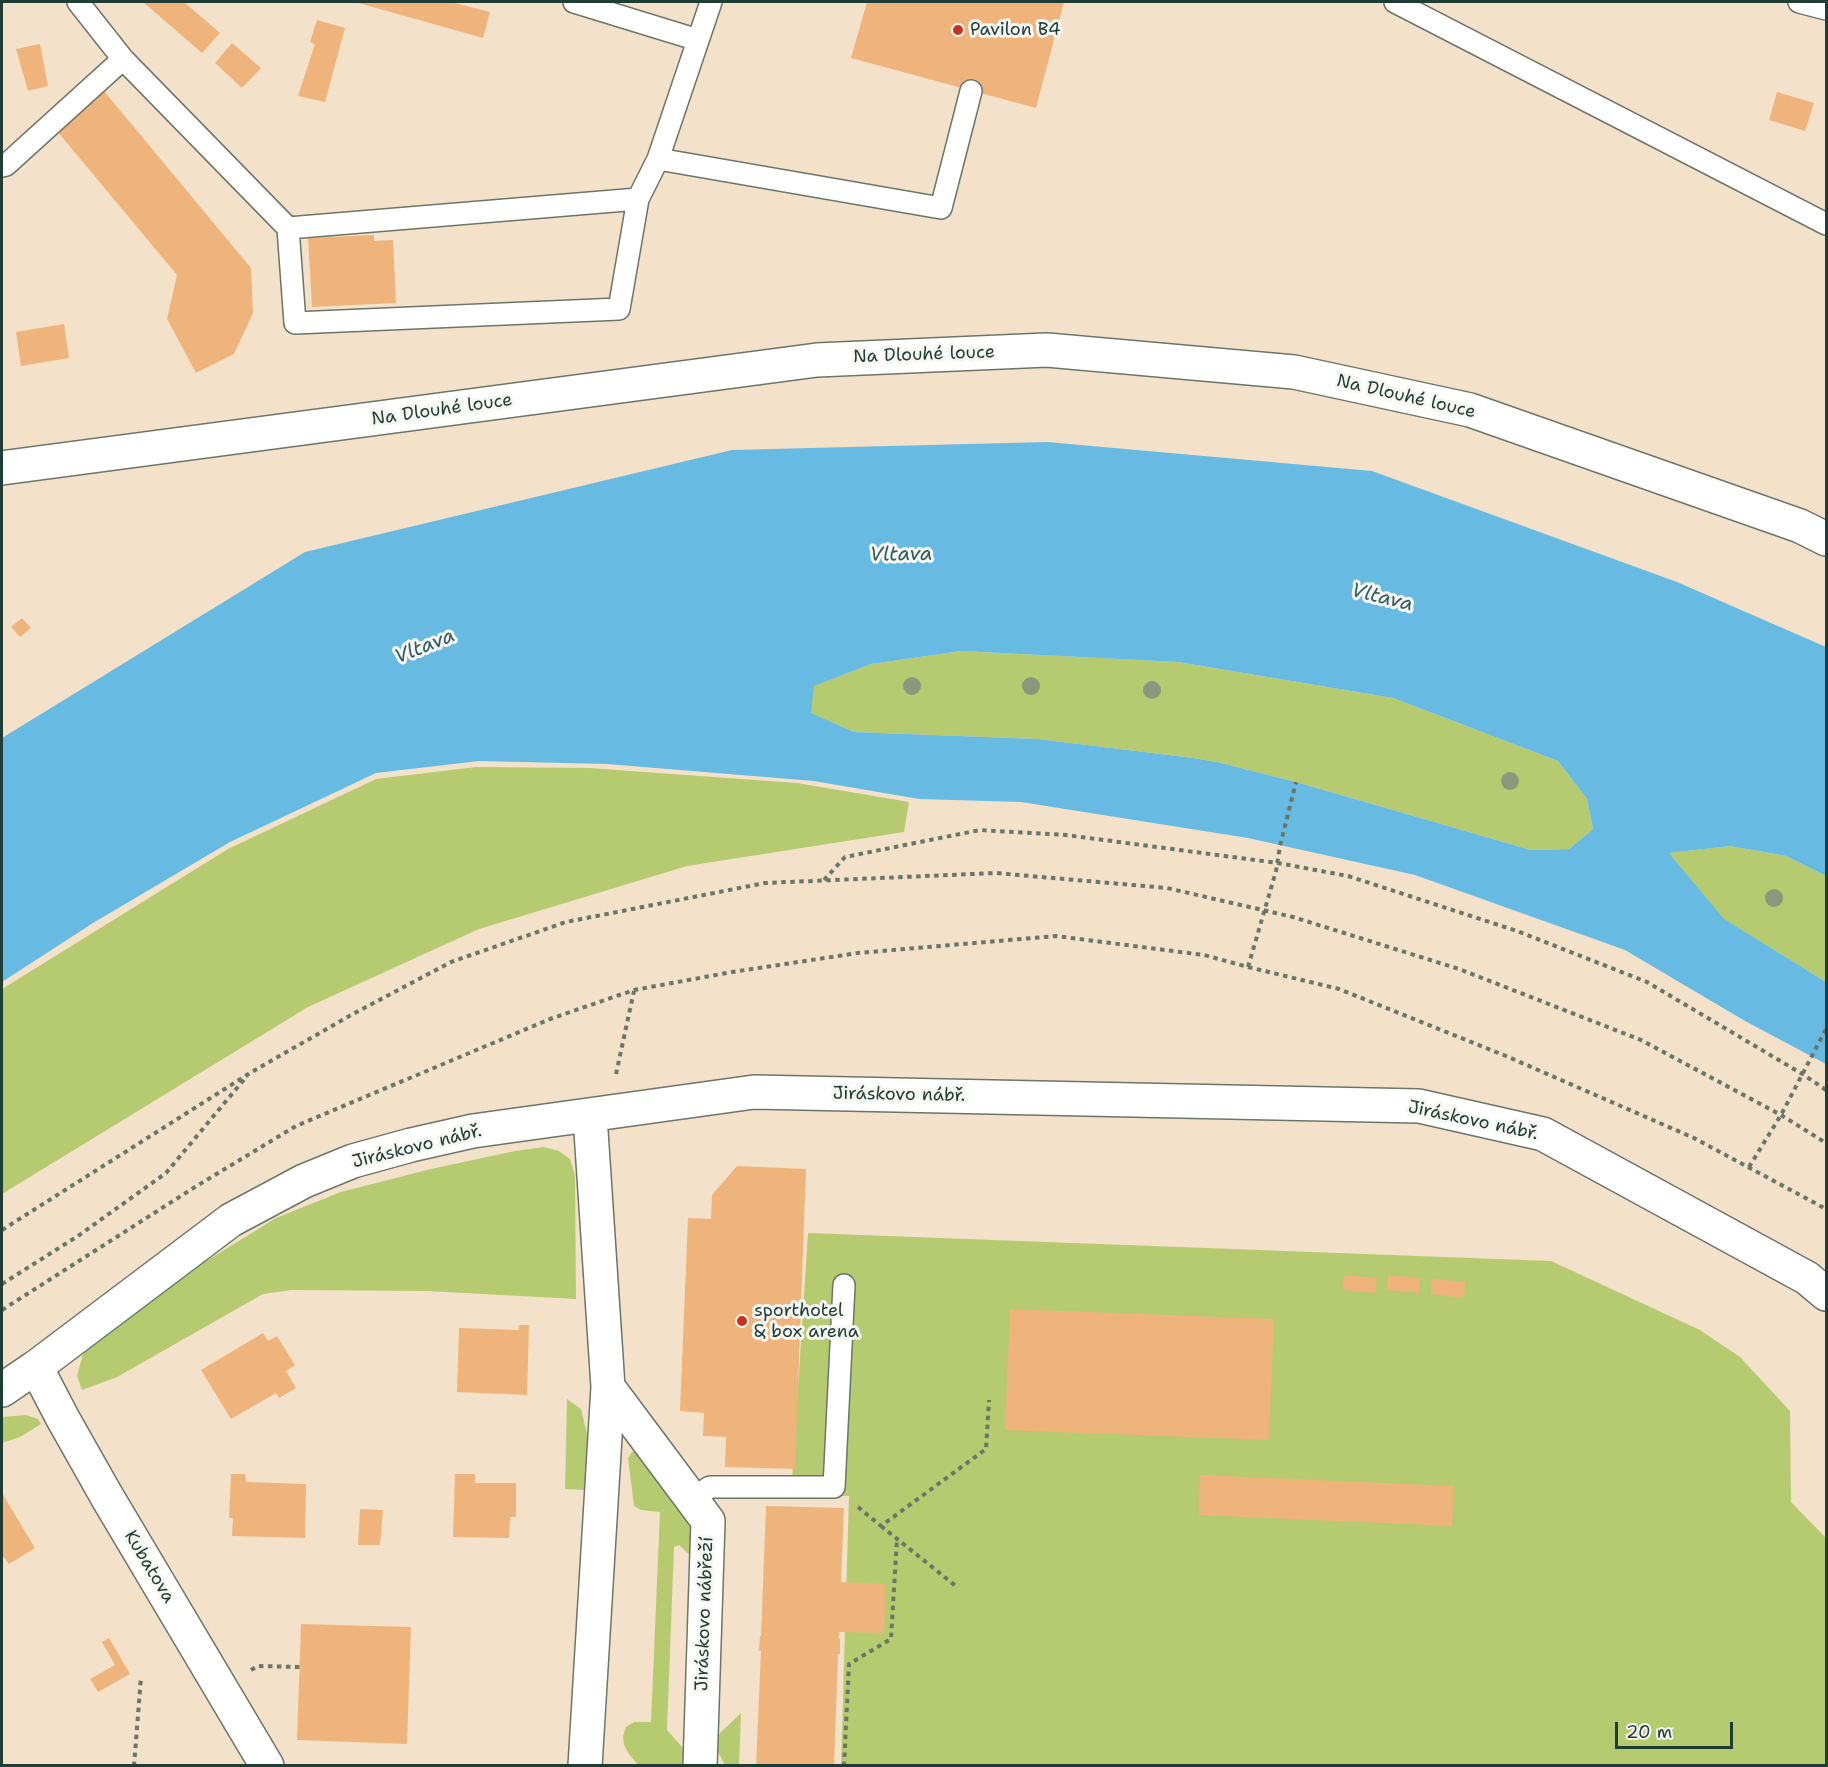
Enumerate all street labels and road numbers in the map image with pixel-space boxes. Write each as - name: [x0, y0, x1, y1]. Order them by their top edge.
- street label: Na Dlouhé louce: [853, 342, 995, 368]
- street label: Na Dlouhé louce: [1334, 371, 1478, 423]
- street label: Na Dlouhé louce: [370, 389, 514, 431]
- street label: Jiráskovo nábř.: [833, 1083, 965, 1107]
- street label: Jiráskovo nábř.: [1406, 1097, 1540, 1145]
- street label: Jiráskovo nábř.: [350, 1120, 484, 1174]
- street label: Kubatova: [119, 1527, 179, 1607]
- street label: Jiráskovo nábřeží: [692, 1536, 718, 1692]

